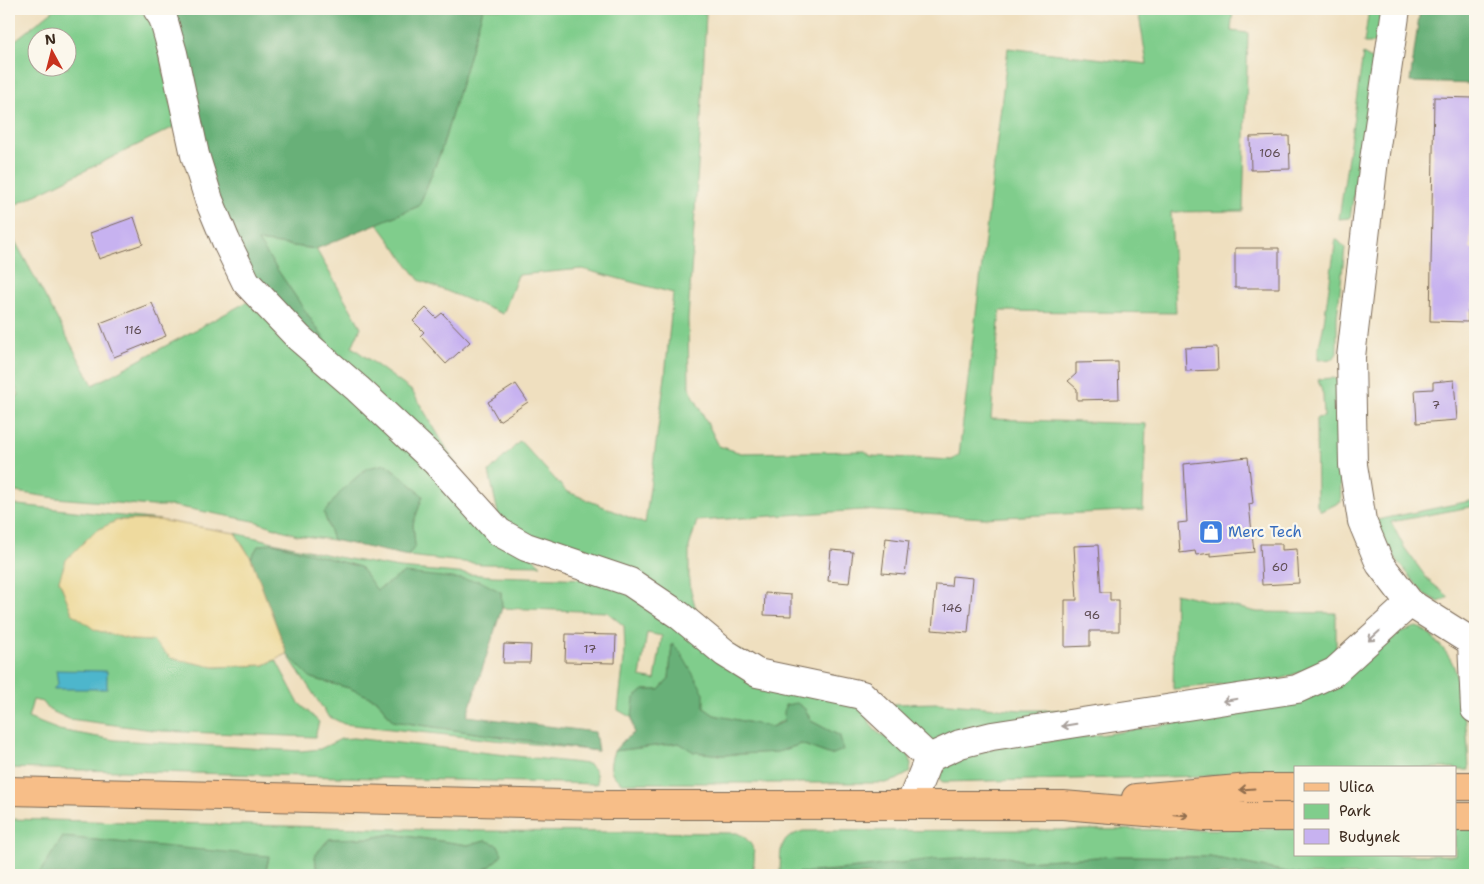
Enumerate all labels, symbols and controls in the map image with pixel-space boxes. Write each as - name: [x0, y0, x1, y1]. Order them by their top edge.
- north arrow: [28, 28, 78, 78]
- text: N: [44, 29, 57, 49]
- house number: 106: [1259, 145, 1281, 161]
- house number: 116: [124, 322, 142, 338]
- house number: 7: [1432, 397, 1440, 413]
- shop icon: Merc Tech: [1198, 519, 1224, 545]
- place label: Merc Tech: [1228, 522, 1302, 542]
- house number: 60: [1272, 559, 1288, 575]
- house number: 146: [941, 600, 963, 616]
- house number: 96: [1084, 607, 1100, 623]
- one-way arrow: [1367, 630, 1380, 642]
- house number: 17: [584, 641, 596, 657]
- one-way arrow: [1222, 695, 1238, 705]
- one-way arrow: [1061, 720, 1077, 730]
- legend: [1294, 766, 1456, 856]
- text: Ulica: [1339, 777, 1375, 797]
- one-way arrow: [1239, 784, 1255, 793]
- text: Park: [1339, 801, 1371, 821]
- one-way arrow: [1173, 810, 1189, 820]
- text: Budynek: [1339, 827, 1400, 847]

